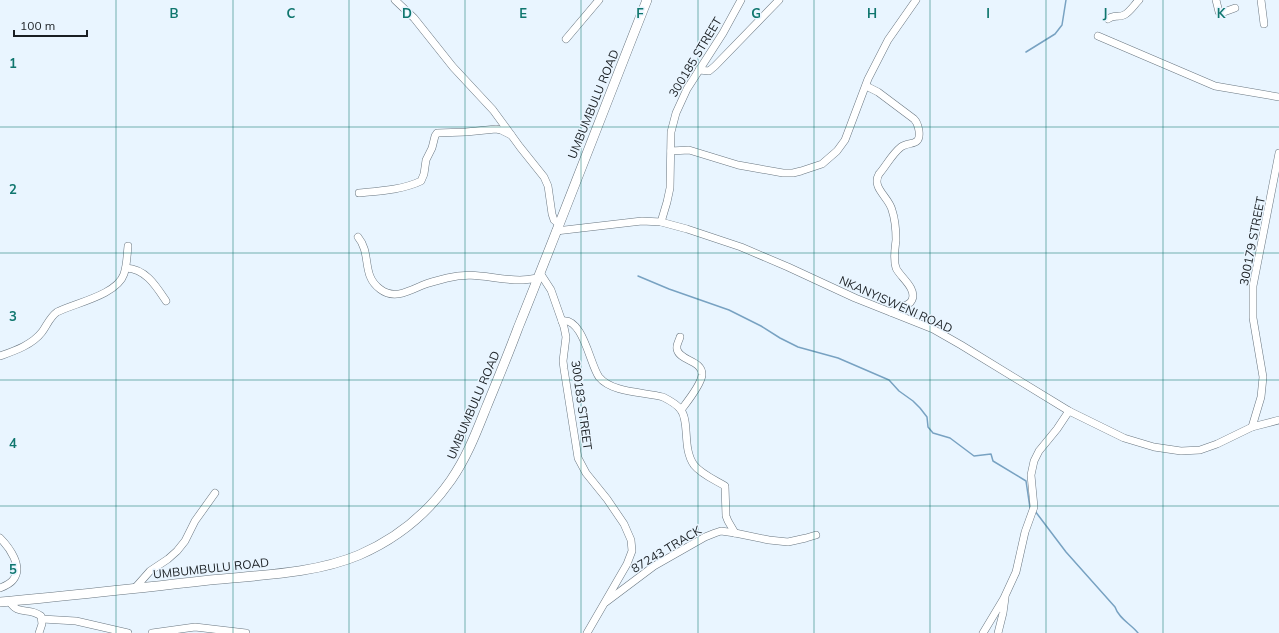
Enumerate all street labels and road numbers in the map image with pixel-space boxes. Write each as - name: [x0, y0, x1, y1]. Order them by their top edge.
- street label: 300185 STREET: [665, 14, 725, 100]
- street label: UMBUMBULU ROAD: [564, 47, 622, 161]
- street label: 300179 STREET: [1236, 194, 1268, 287]
- street label: NKANYISWENI ROAD: [837, 272, 955, 336]
- street label: UMBUMBULU ROAD: [443, 348, 503, 462]
- street label: 300183 STREET: [568, 359, 596, 452]
- street label: 87243 TRACK: [628, 522, 704, 576]
- street label: UMBUMBULU ROAD: [152, 554, 270, 582]

